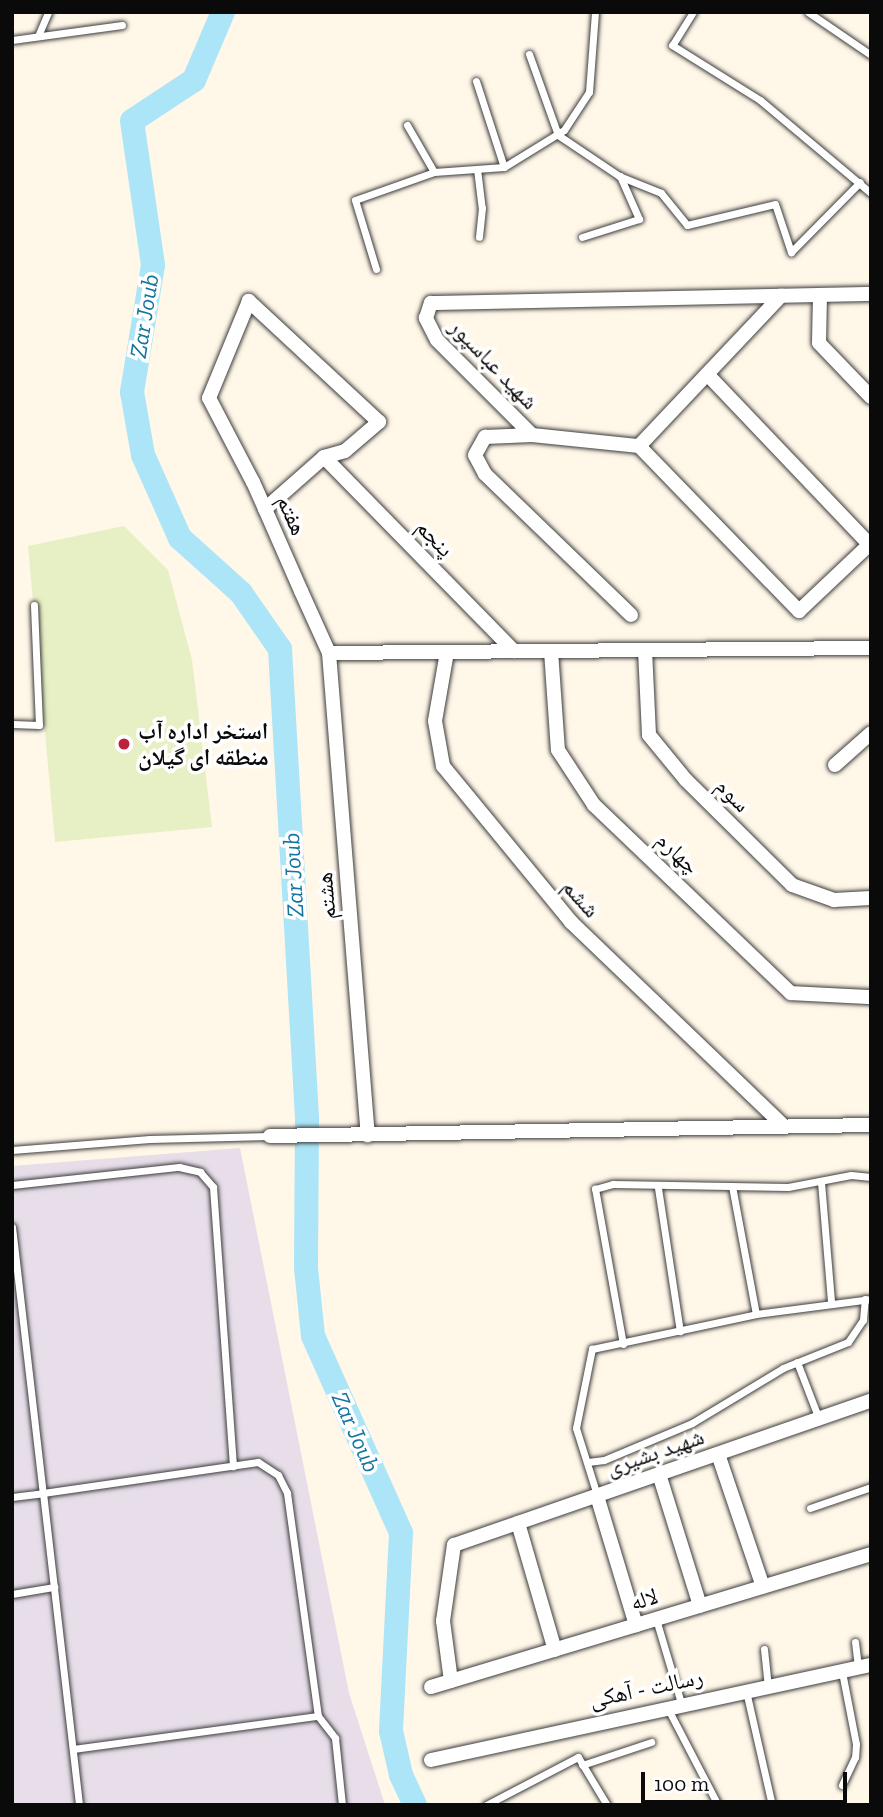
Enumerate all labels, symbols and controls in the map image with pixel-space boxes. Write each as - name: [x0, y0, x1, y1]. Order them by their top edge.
- water label: Zar Joub: [123, 272, 165, 360]
- street label: شهید عباسپور: [444, 313, 544, 415]
- street label: هفتم: [271, 491, 313, 539]
- street label: پنجم: [410, 513, 460, 563]
- place label: استخر اداره آب منطقه ای گیلان: [138, 717, 269, 771]
- marker: استخر اداره آب منطقه ای گیلان: [116, 736, 132, 752]
- street label: سوم: [710, 772, 756, 818]
- street label: چهارم: [651, 826, 705, 880]
- water label: Zar Joub: [276, 832, 310, 918]
- street label: هشتم: [310, 871, 342, 921]
- street label: ششم: [557, 873, 605, 923]
- water label: Zar Joub: [325, 1387, 387, 1477]
- street label: شهید بشیری: [602, 1422, 708, 1482]
- street label: لاله: [627, 1582, 661, 1616]
- street label: رسالت - آهکی: [587, 1662, 705, 1714]
- scale bar: [645, 1758, 852, 1802]
- text: 100 m: [654, 1771, 709, 1796]

